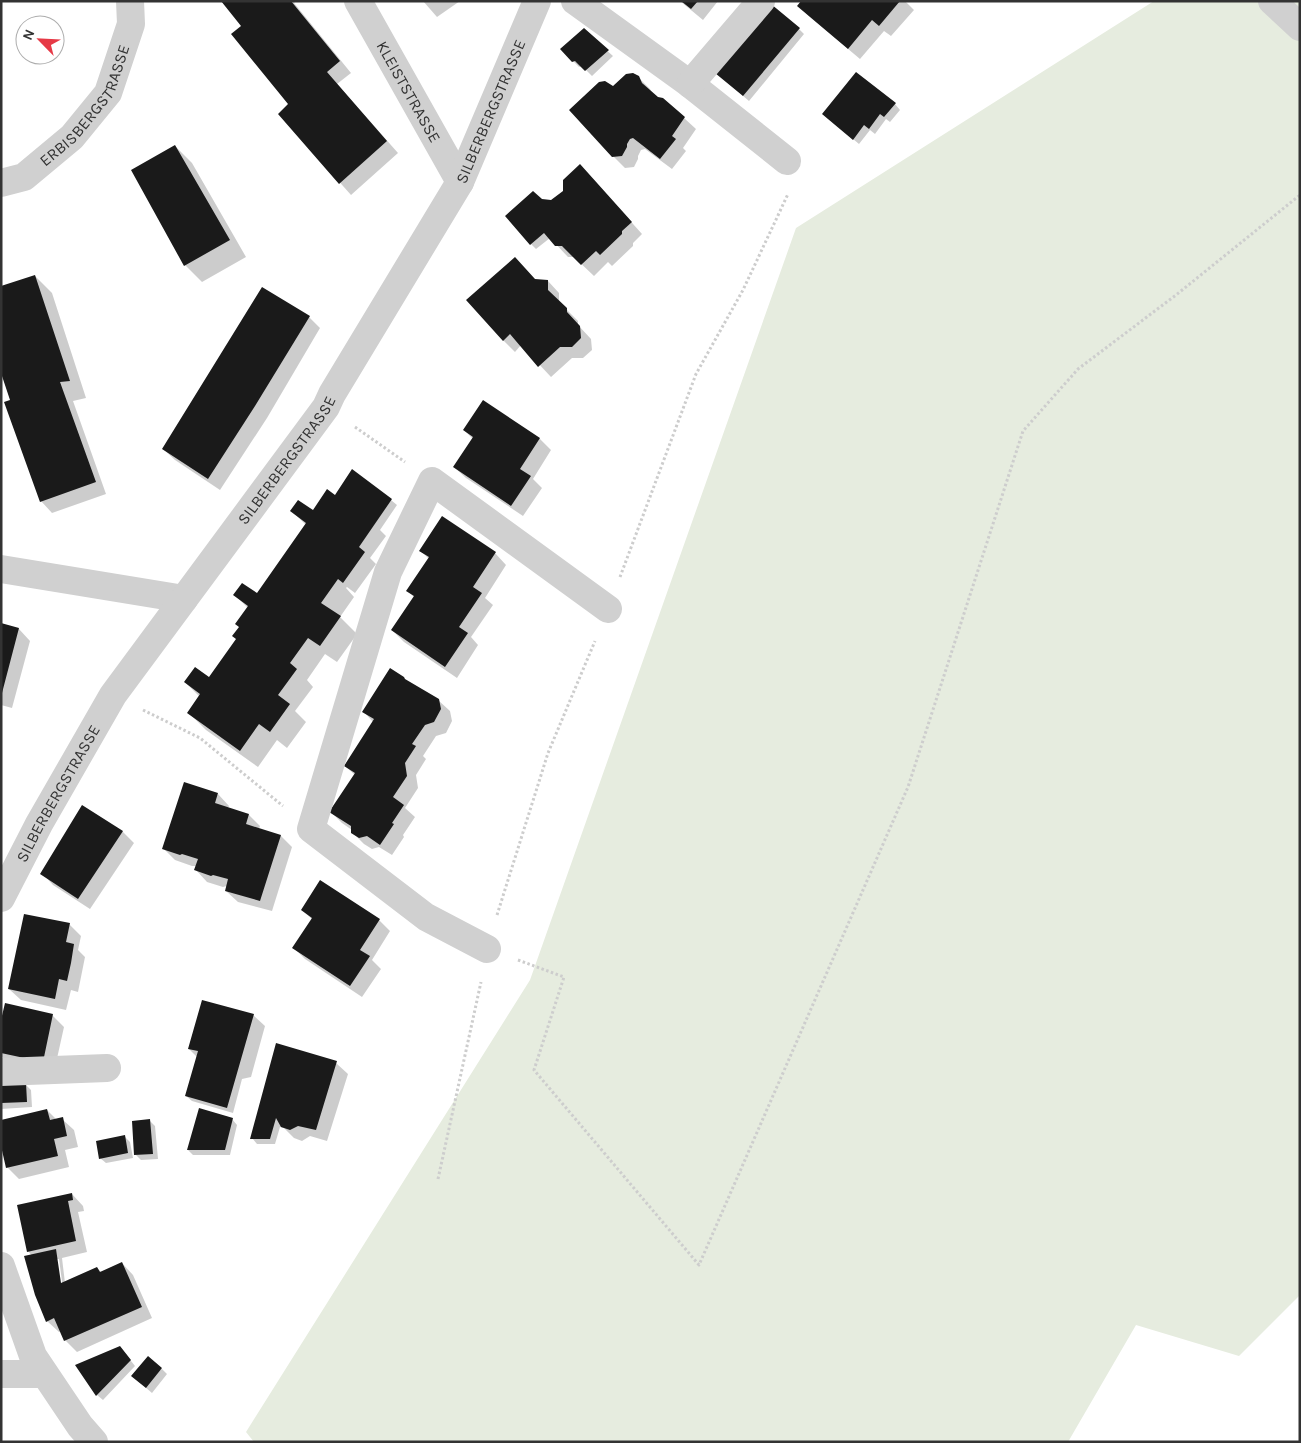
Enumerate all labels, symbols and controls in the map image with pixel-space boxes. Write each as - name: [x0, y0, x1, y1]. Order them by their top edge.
- north arrow: [15, 15, 65, 65]
- text: N: [19, 27, 38, 43]
- street label: SILBERBERGSTRASSE: [451, 36, 529, 186]
- street label: KLEISTSTRASSE: [373, 38, 445, 146]
- street label: ERBISBERGSTRASSE: [35, 42, 133, 170]
- street label: SILBERBERGSTRASSE: [233, 393, 339, 528]
- street label: SILBERBERGSTRASSE: [12, 721, 104, 865]

